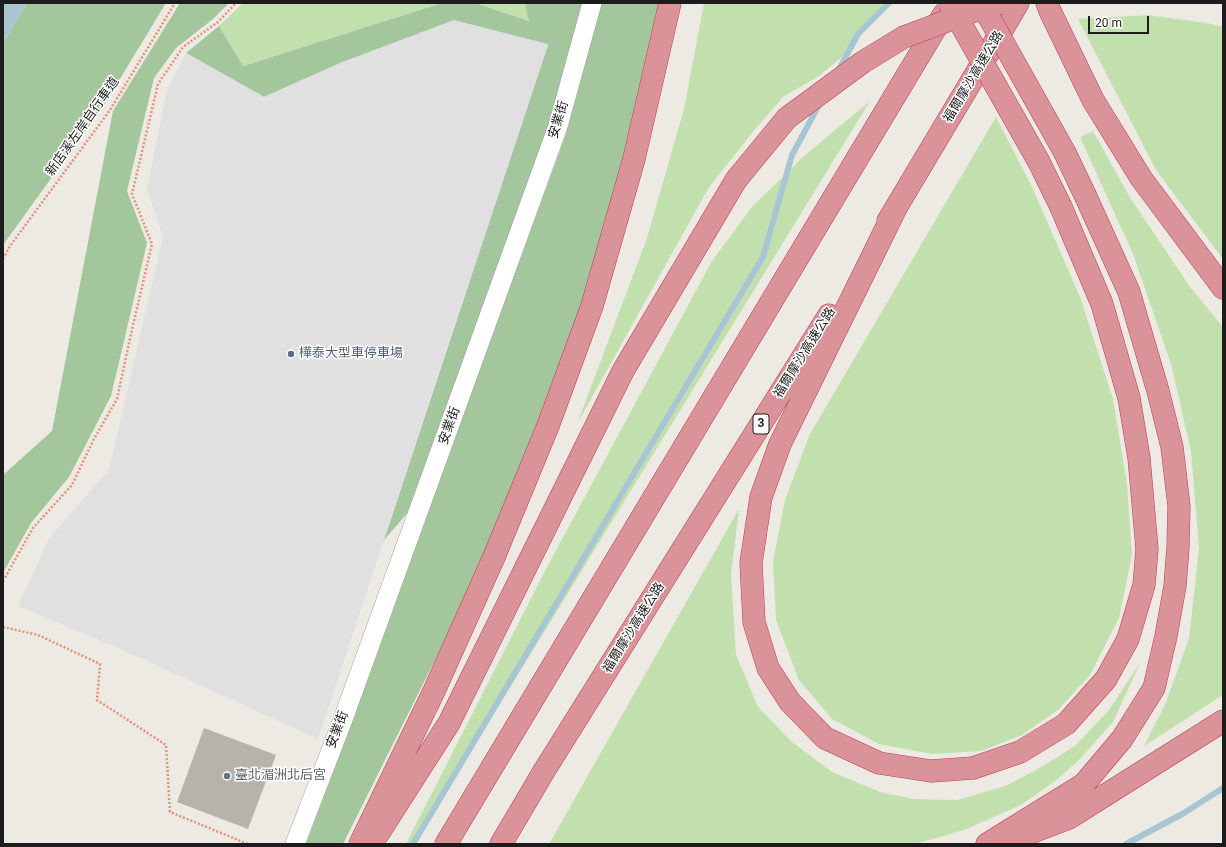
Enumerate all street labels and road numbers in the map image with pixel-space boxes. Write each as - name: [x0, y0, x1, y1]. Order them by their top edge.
- street label: 福爾摩沙高速公路: [941, 28, 1007, 126]
- street label: 新店溪左岸自行車道: [43, 75, 123, 179]
- street label: 安業街: [546, 99, 572, 141]
- street label: 福爾摩沙高速公路: [771, 305, 839, 401]
- street label: 安業街: [436, 405, 464, 447]
- road number: 3: [753, 414, 769, 434]
- street label: 福爾摩沙高速公路: [600, 580, 668, 676]
- street label: 安業街: [324, 709, 352, 751]

